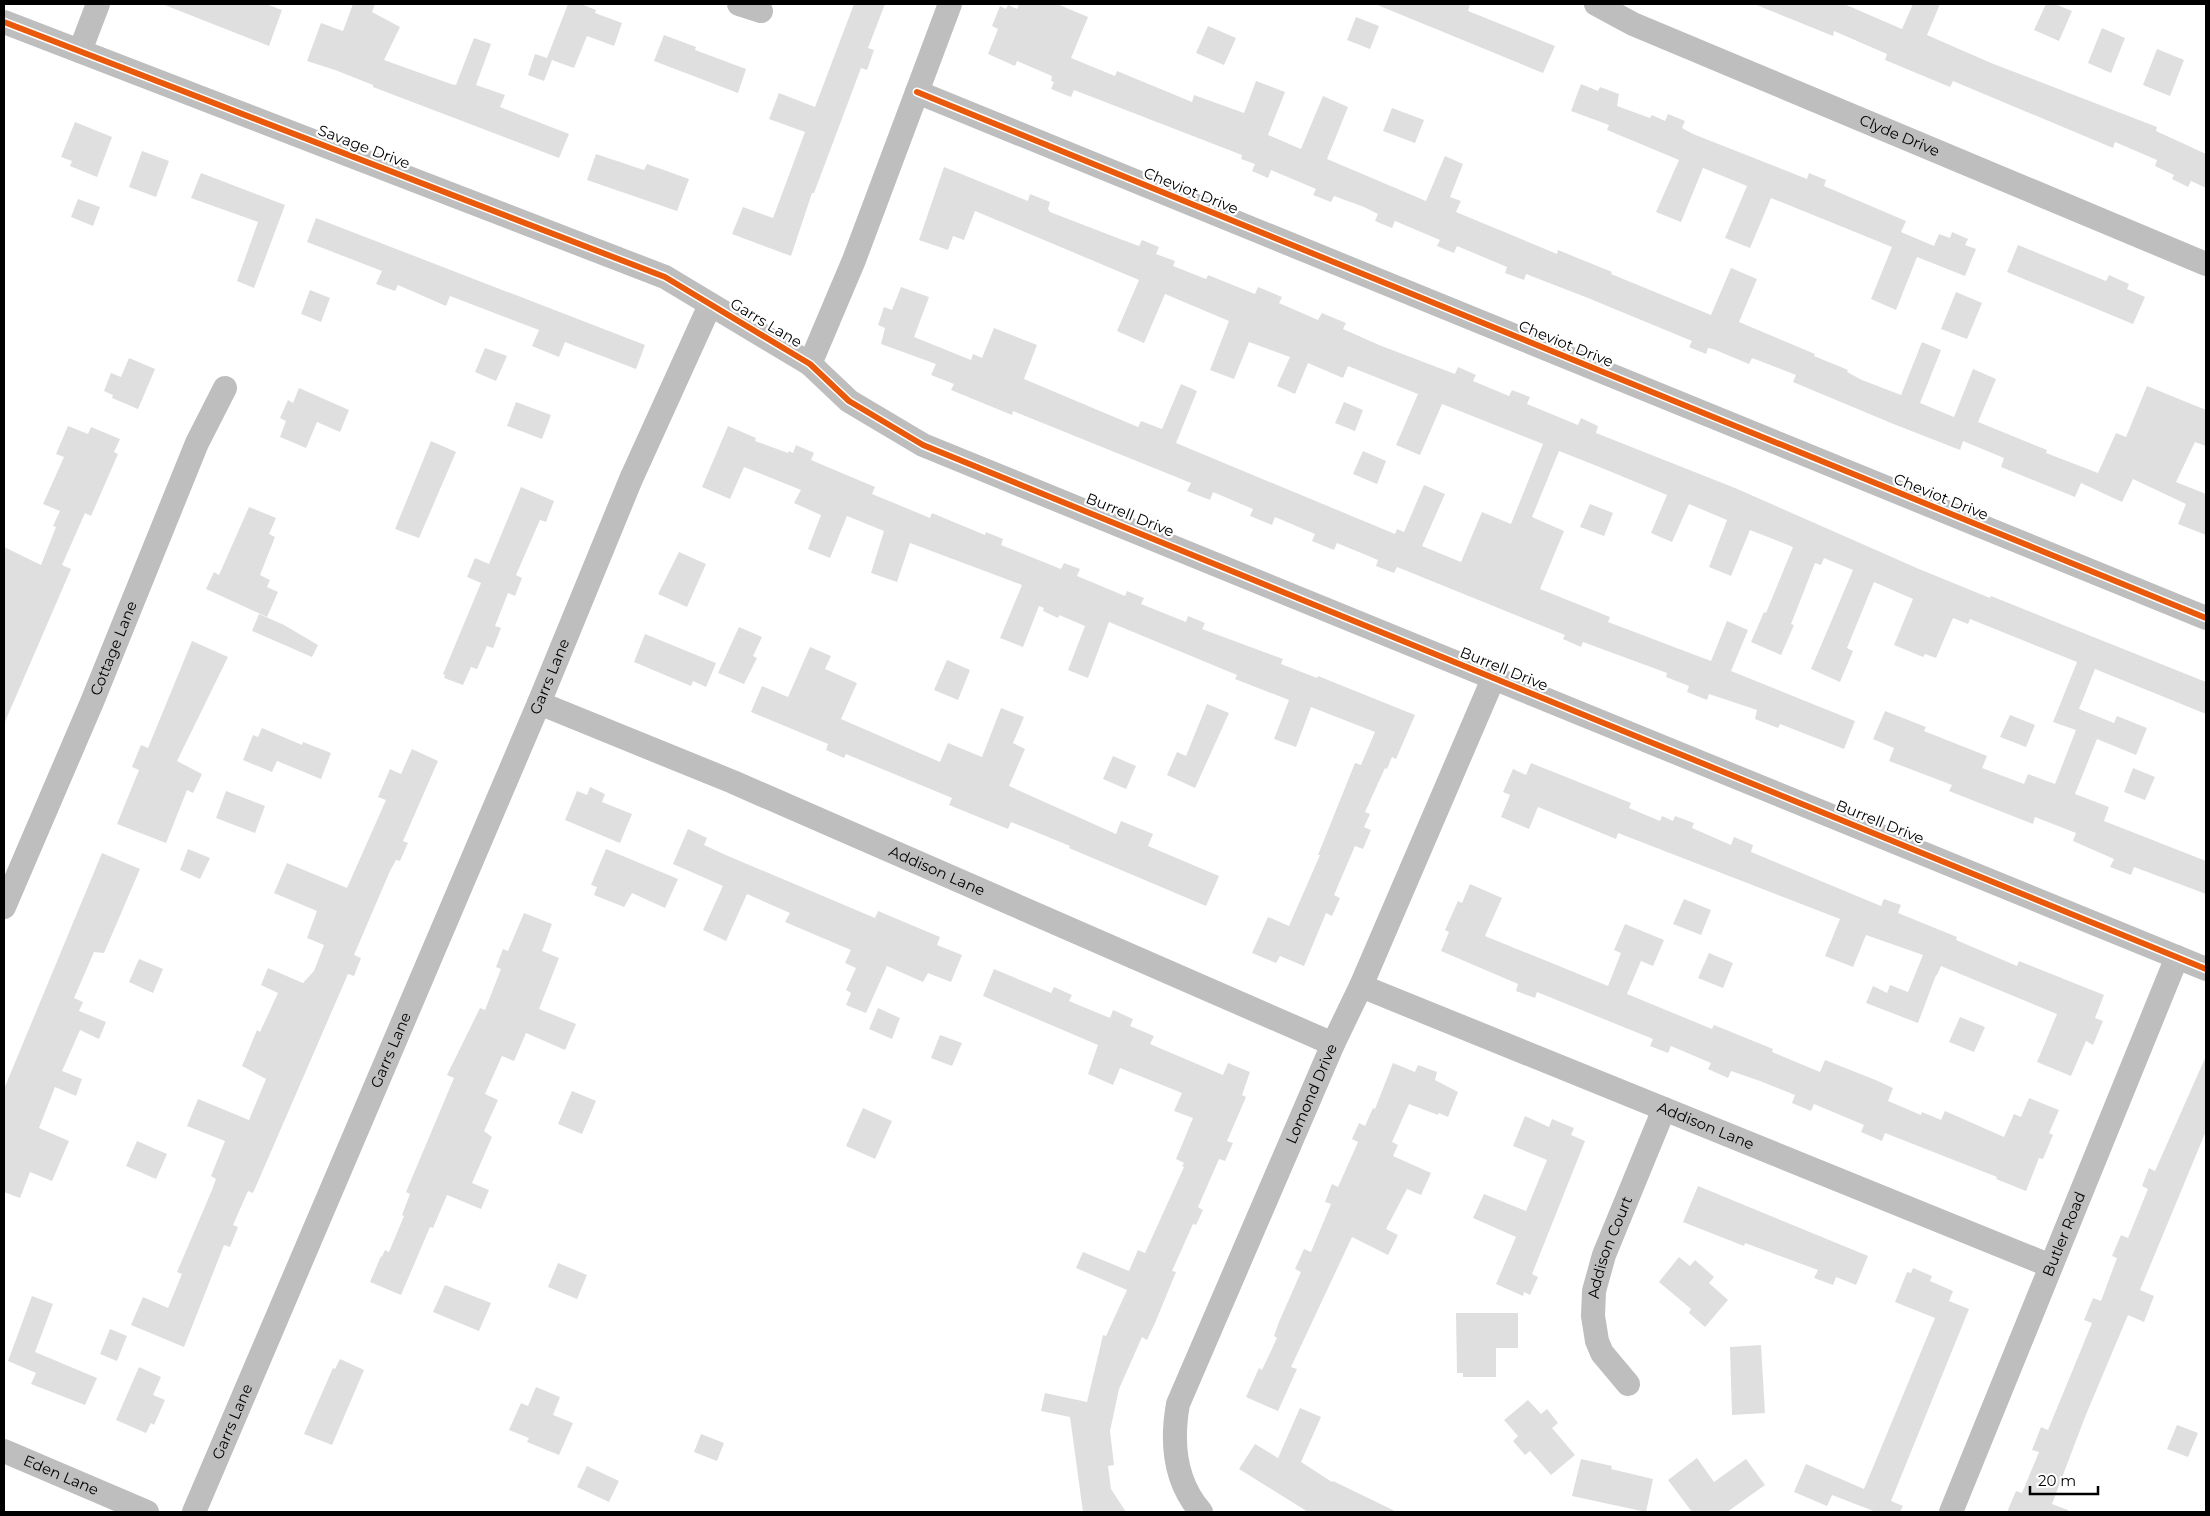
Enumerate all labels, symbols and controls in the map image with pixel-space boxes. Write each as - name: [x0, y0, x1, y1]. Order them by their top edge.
- street label: Clyde Drive: [1857, 110, 1943, 160]
- street label: Savage Drive: [315, 120, 413, 173]
- street label: Cheviot Drive: [1141, 163, 1241, 218]
- street label: Garrs Lane: [727, 294, 806, 351]
- street label: Cheviot Drive: [1516, 316, 1616, 371]
- street label: Cheviot Drive: [1891, 469, 1991, 524]
- street label: Burrell Drive: [1083, 488, 1177, 541]
- street label: Cottage Lane: [86, 598, 141, 698]
- street label: Garrs Lane: [525, 636, 573, 717]
- street label: Burrell Drive: [1457, 642, 1551, 695]
- street label: Burrell Drive: [1833, 795, 1927, 848]
- street label: Addison Lane: [886, 841, 988, 900]
- street label: Garrs Lane: [366, 1009, 415, 1091]
- street label: Lomond Drive: [1281, 1041, 1341, 1147]
- street label: Addison Lane: [1655, 1097, 1757, 1154]
- street label: Butler Road: [2038, 1189, 2089, 1279]
- street label: Addison Court: [1584, 1193, 1636, 1299]
- street label: Garrs Lane: [207, 1381, 257, 1462]
- street label: Eden Lane: [21, 1450, 102, 1499]
- scale bar: [2030, 1464, 2098, 1496]
- text: 20 m: [2038, 1471, 2076, 1490]

